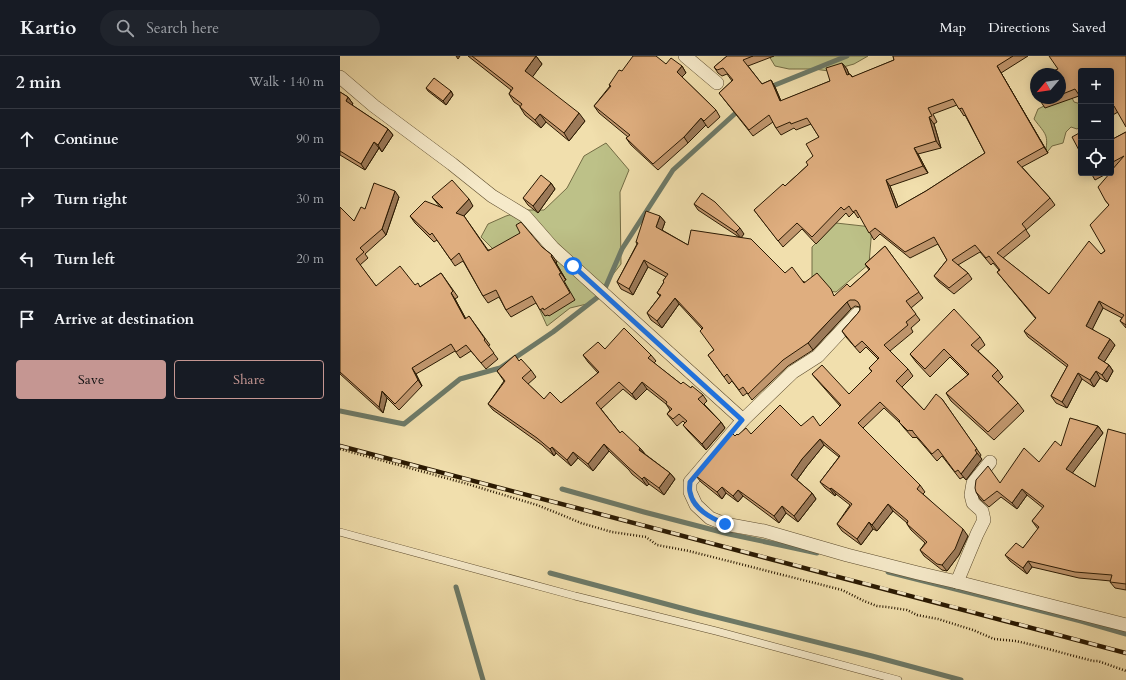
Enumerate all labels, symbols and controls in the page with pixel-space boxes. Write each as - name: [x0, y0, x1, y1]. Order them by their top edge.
- search box: [100, 10, 380, 46]
- text: Kartio: [20, 15, 76, 41]
- icon: search: [114, 17, 136, 39]
- text: Search here: [146, 18, 219, 38]
- text: Map: [940, 18, 966, 37]
- text: Directions: [988, 18, 1050, 37]
- text: Saved: [1072, 18, 1106, 37]
- north arrow: [1030, 68, 1066, 104]
- map controls: [1078, 68, 1114, 176]
- button: +: [1078, 68, 1114, 104]
- text: 2 min: [16, 71, 61, 94]
- text: Walk · 140 m: [249, 73, 324, 91]
- button: −: [1078, 104, 1114, 140]
- icon: ahead: [16, 128, 38, 150]
- text: Continue: [54, 129, 119, 149]
- text: 90 m: [296, 130, 324, 148]
- button: locate: [1078, 140, 1114, 176]
- icon: right: [16, 188, 38, 210]
- text: Turn right: [54, 189, 127, 209]
- text: 30 m: [296, 190, 324, 208]
- icon: left: [16, 248, 38, 270]
- text: Turn left: [54, 249, 115, 269]
- text: 20 m: [296, 250, 324, 268]
- route start: [564, 257, 582, 275]
- icon: arrive: [16, 308, 38, 330]
- text: Arrive at destination: [54, 309, 194, 329]
- button: Save: [16, 360, 166, 399]
- button: Share: [174, 360, 324, 399]
- route end: [716, 515, 734, 533]

